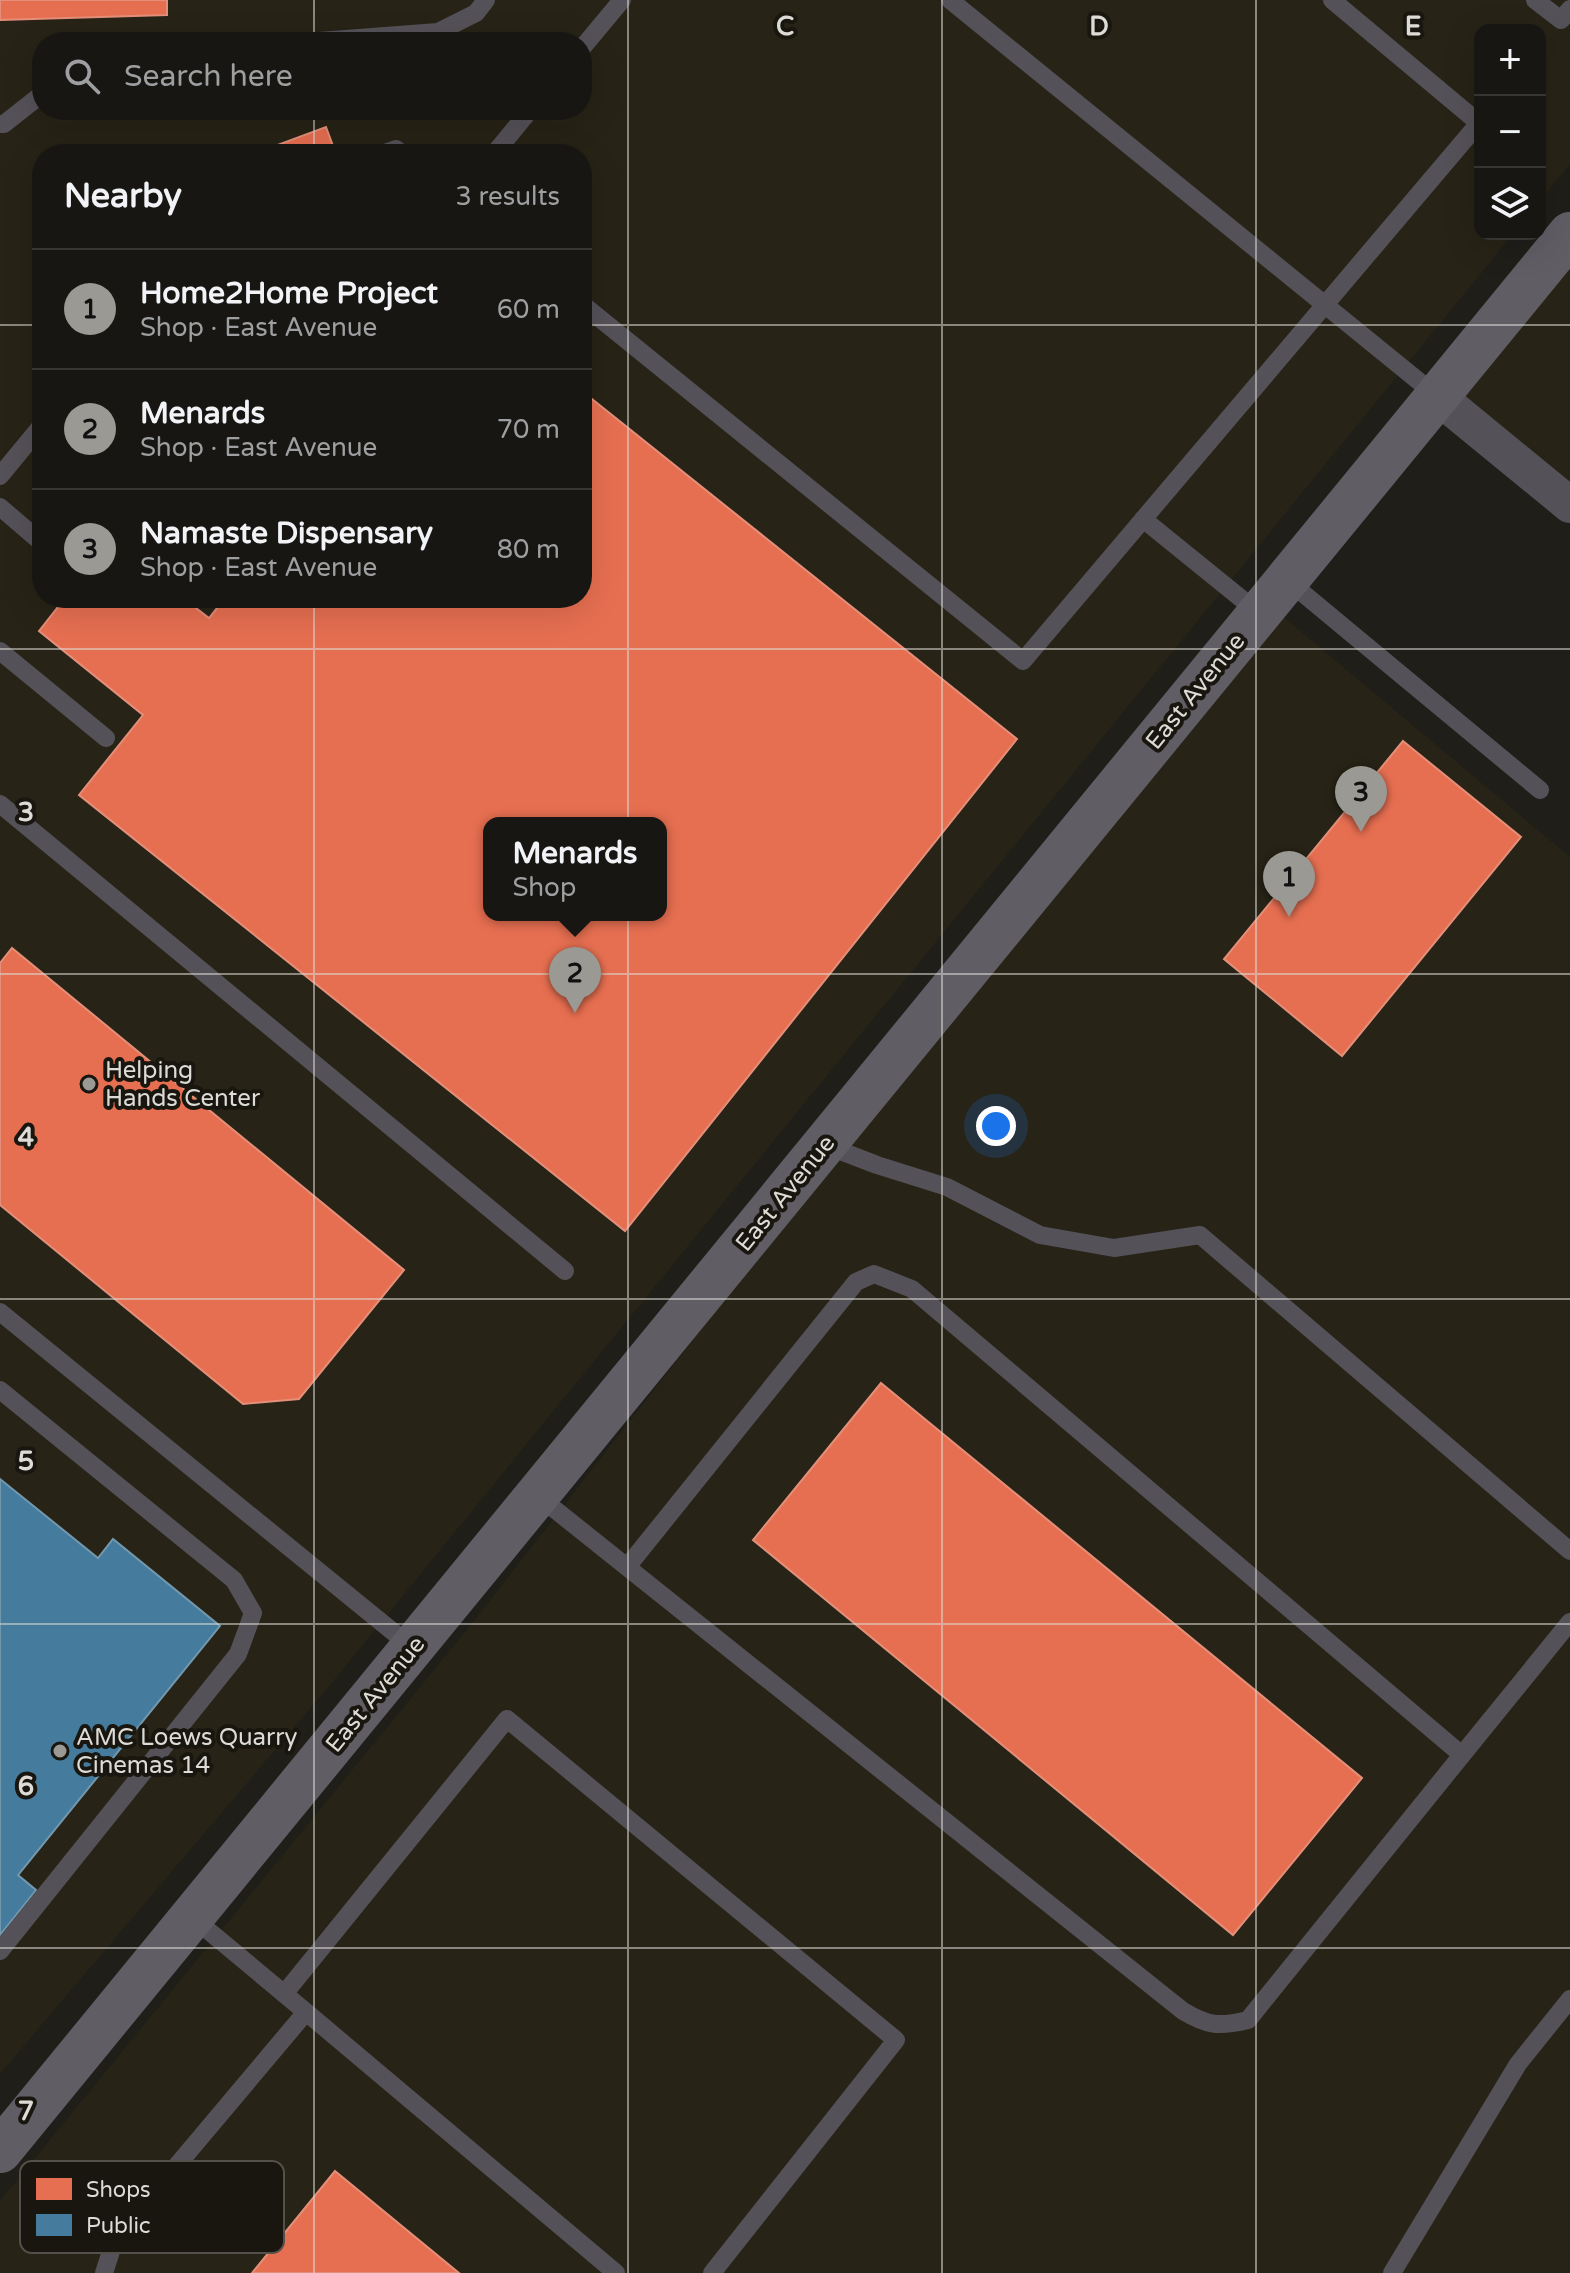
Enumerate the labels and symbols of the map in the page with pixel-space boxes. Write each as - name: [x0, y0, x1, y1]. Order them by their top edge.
- text: C: [776, 11, 794, 42]
- text: D: [1089, 11, 1109, 42]
- text: E: [1405, 11, 1421, 42]
- street label: East Avenue: [1140, 627, 1251, 755]
- pin: 3: [1335, 766, 1387, 832]
- text: 3: [18, 797, 34, 828]
- pin: 1: [1263, 851, 1315, 917]
- pin: 2: [549, 947, 601, 1013]
- place label: Helping Hands Center: [105, 1056, 261, 1113]
- marker: Helping Hands Center: [80, 1075, 98, 1093]
- your location: [976, 1106, 1016, 1146]
- text: 4: [18, 1122, 34, 1153]
- street label: East Avenue: [730, 1129, 841, 1257]
- text: 5: [18, 1446, 34, 1477]
- street label: East Avenue: [320, 1630, 431, 1758]
- place label: AMC Loews Quarry Cinemas 14: [76, 1723, 297, 1780]
- marker: AMC Loews Quarry Cinemas 14: [51, 1742, 69, 1760]
- text: 6: [18, 1771, 34, 1802]
- text: 7: [18, 2096, 34, 2127]
- legend: [20, 2161, 284, 2253]
- text: Shops: [86, 2177, 151, 2203]
- text: Public: [86, 2213, 151, 2239]

